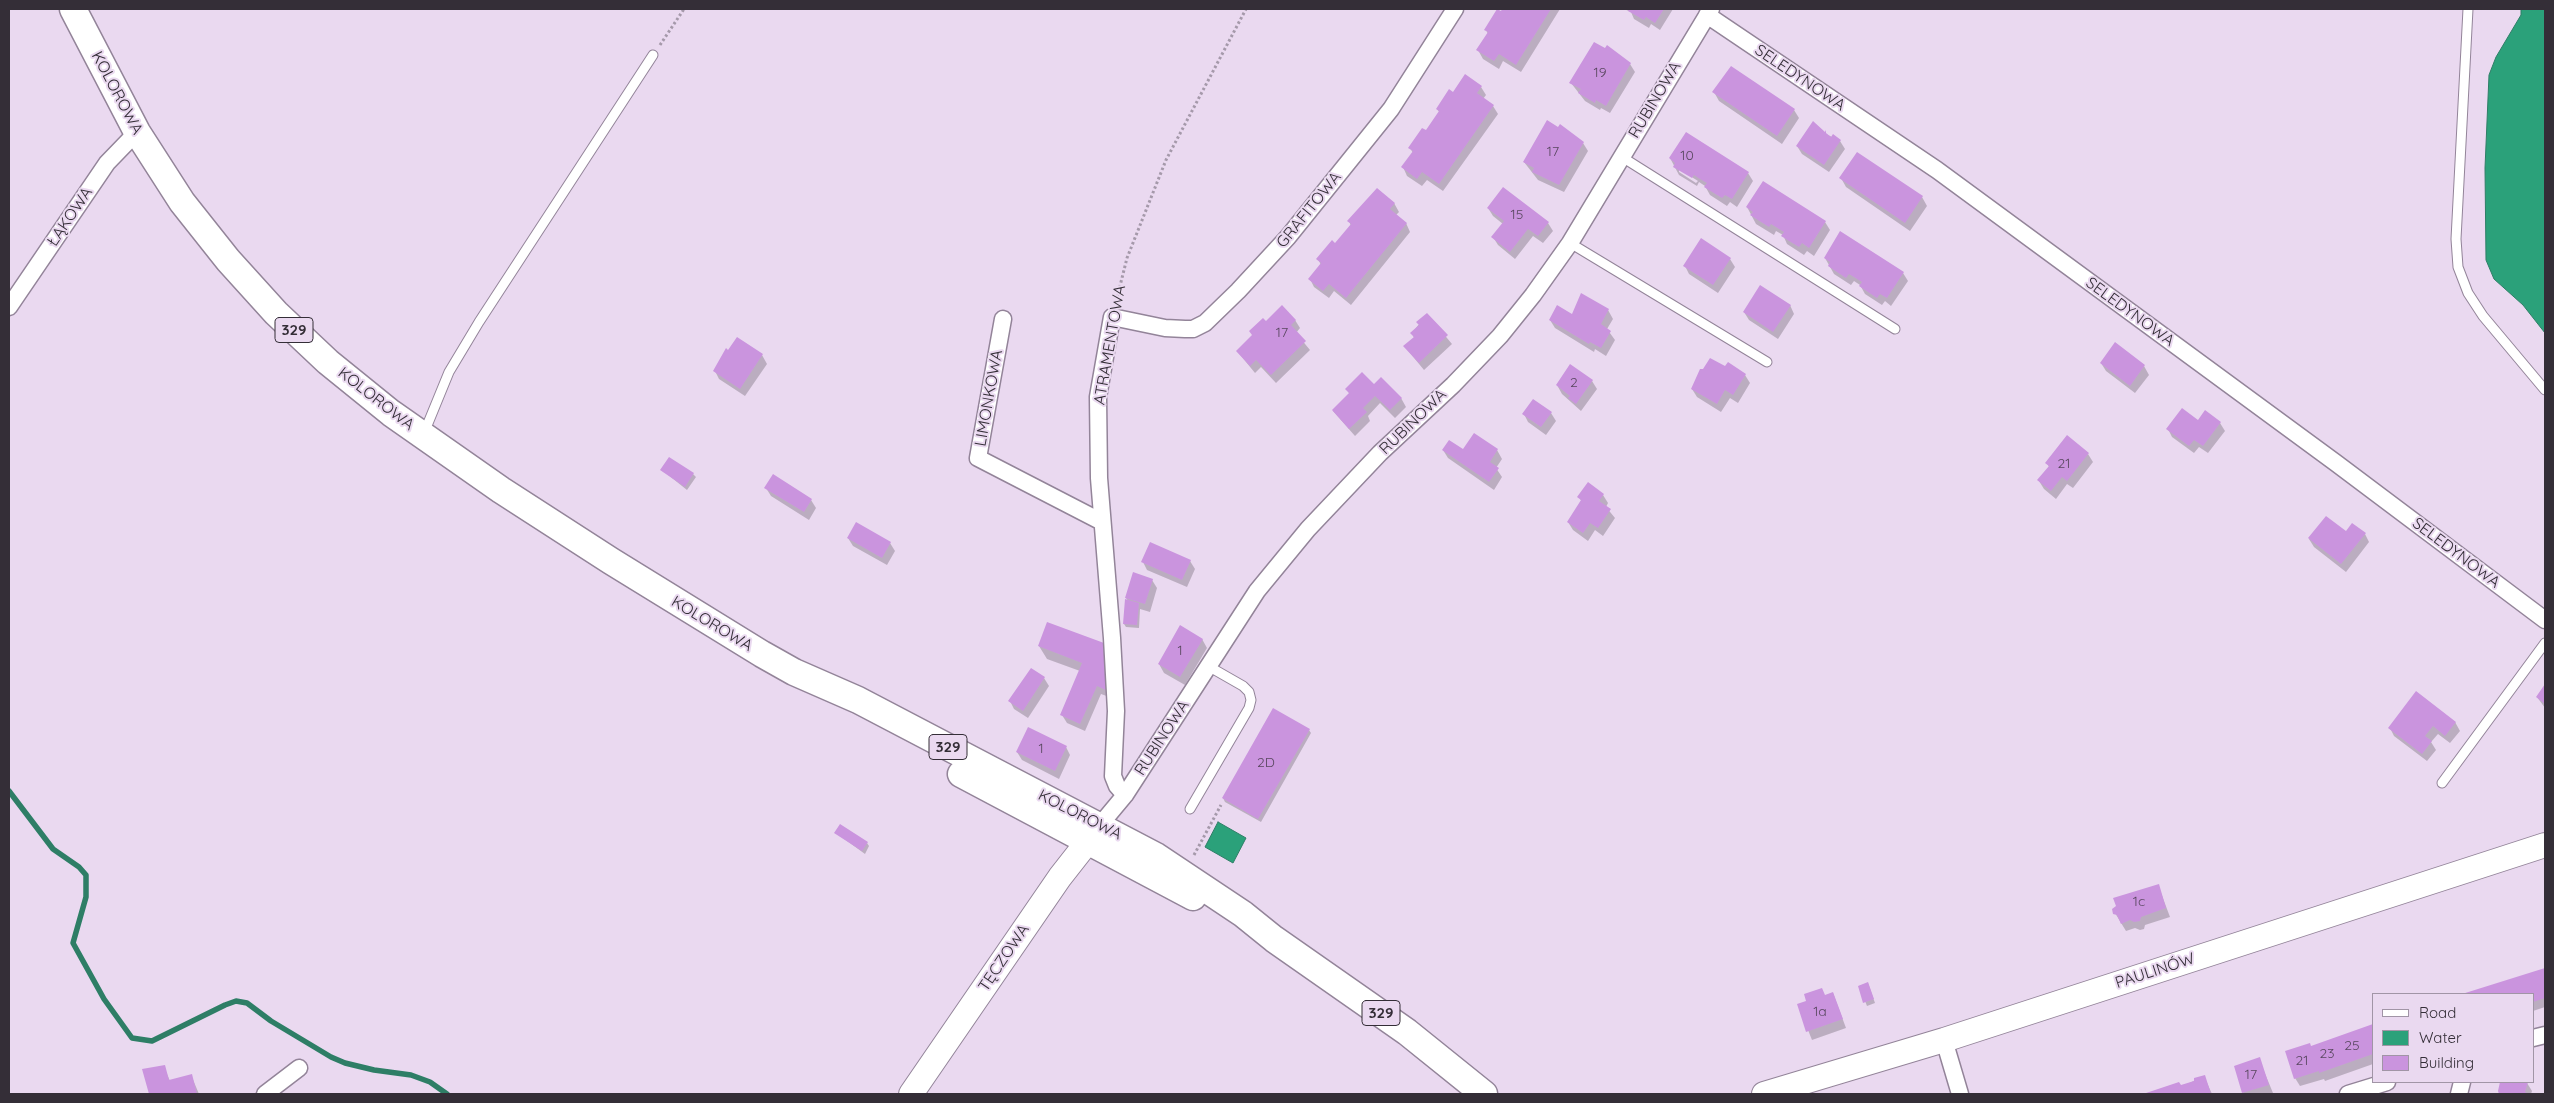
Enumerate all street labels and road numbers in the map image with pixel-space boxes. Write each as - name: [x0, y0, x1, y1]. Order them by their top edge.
- street label: SELEDYNOWA: [1751, 41, 1849, 115]
- street label: KOLOROWA: [87, 48, 147, 138]
- street label: RUBINOWA: [1625, 58, 1685, 142]
- street label: GRAFITOWA: [1273, 168, 1345, 252]
- street label: ŁĄKOWA: [43, 184, 97, 250]
- street label: SELEDYNOWA: [2082, 273, 2178, 351]
- street label: ATRAMENTOWA: [1090, 284, 1130, 406]
- road number: 329: [275, 318, 313, 342]
- street label: LIMONKOWA: [971, 348, 1007, 448]
- street label: KOLOROWA: [334, 363, 418, 435]
- street label: RUBINOWA: [1375, 385, 1451, 459]
- street label: SELEDYNOWA: [2408, 514, 2504, 592]
- street label: KOLOROWA: [668, 592, 756, 656]
- street label: RUBINOWA: [1131, 697, 1193, 779]
- road number: 329: [929, 734, 967, 760]
- street label: KOLOROWA: [1035, 786, 1125, 844]
- street label: TĘCZOWA: [974, 921, 1034, 995]
- street label: PAULINÓW: [2113, 949, 2197, 993]
- road number: 329: [1362, 1000, 1400, 1026]

